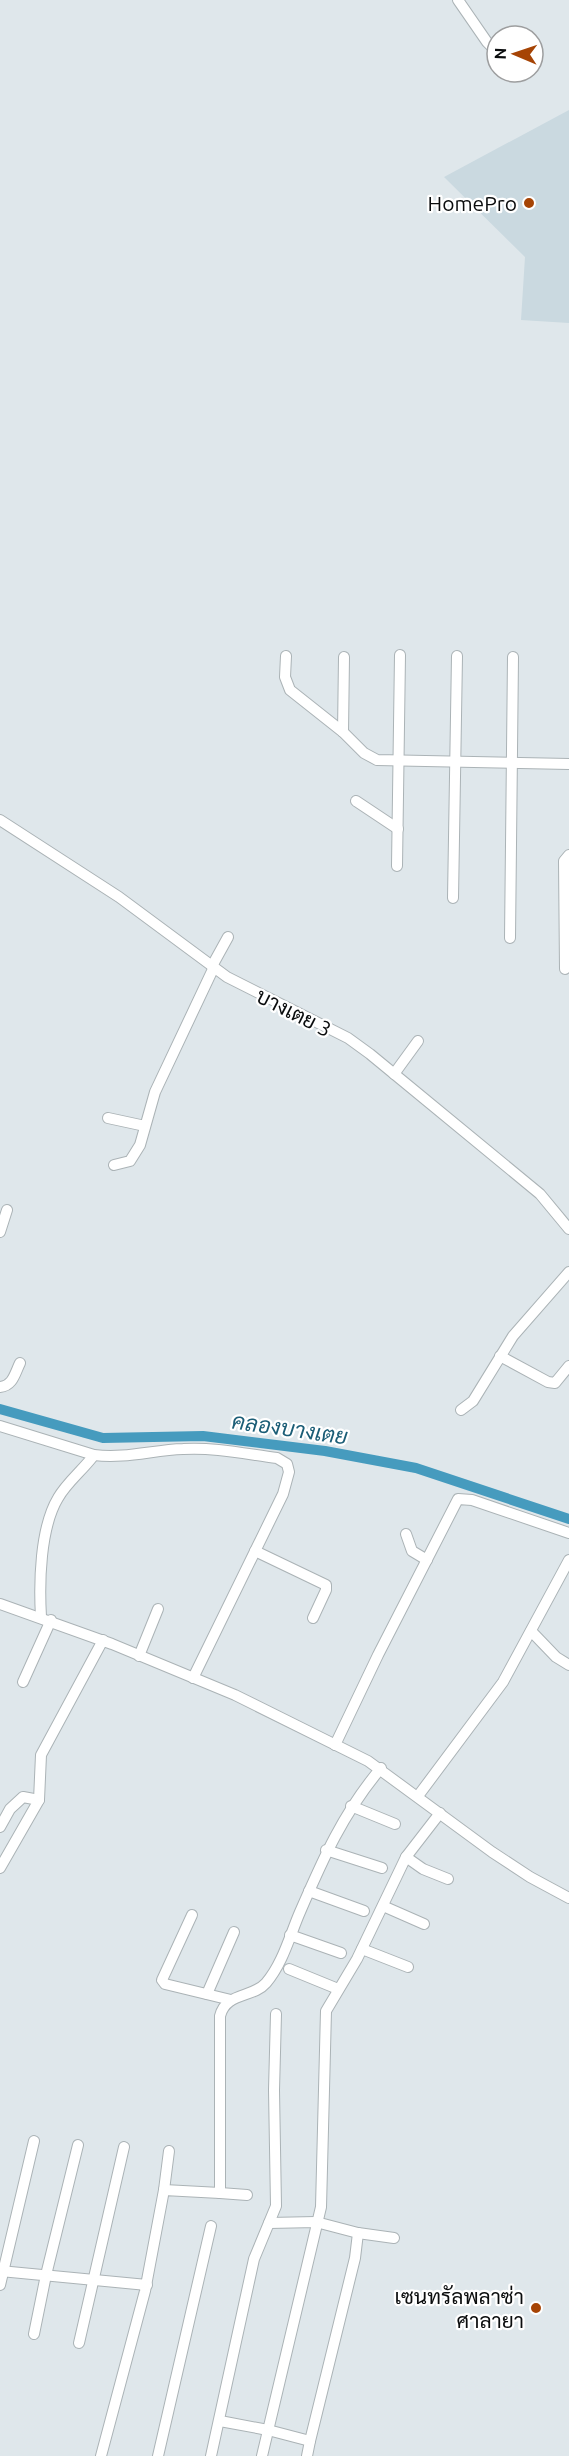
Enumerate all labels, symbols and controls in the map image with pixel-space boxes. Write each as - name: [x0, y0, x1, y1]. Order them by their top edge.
- north arrow: [485, 24, 545, 84]
- text: N: [491, 47, 509, 60]
- place label: HomePro: [428, 191, 517, 215]
- marker: HomePro: [522, 196, 536, 210]
- street label: บางเตย 3: [252, 983, 336, 1041]
- water label: คลองบางเตย: [231, 1408, 350, 1449]
- place label: เซนทรัลพลาซ่า ศาลายา: [394, 2284, 524, 2332]
- marker: เซนทรัลพลาซ่า ศาลายา: [529, 2301, 543, 2315]

